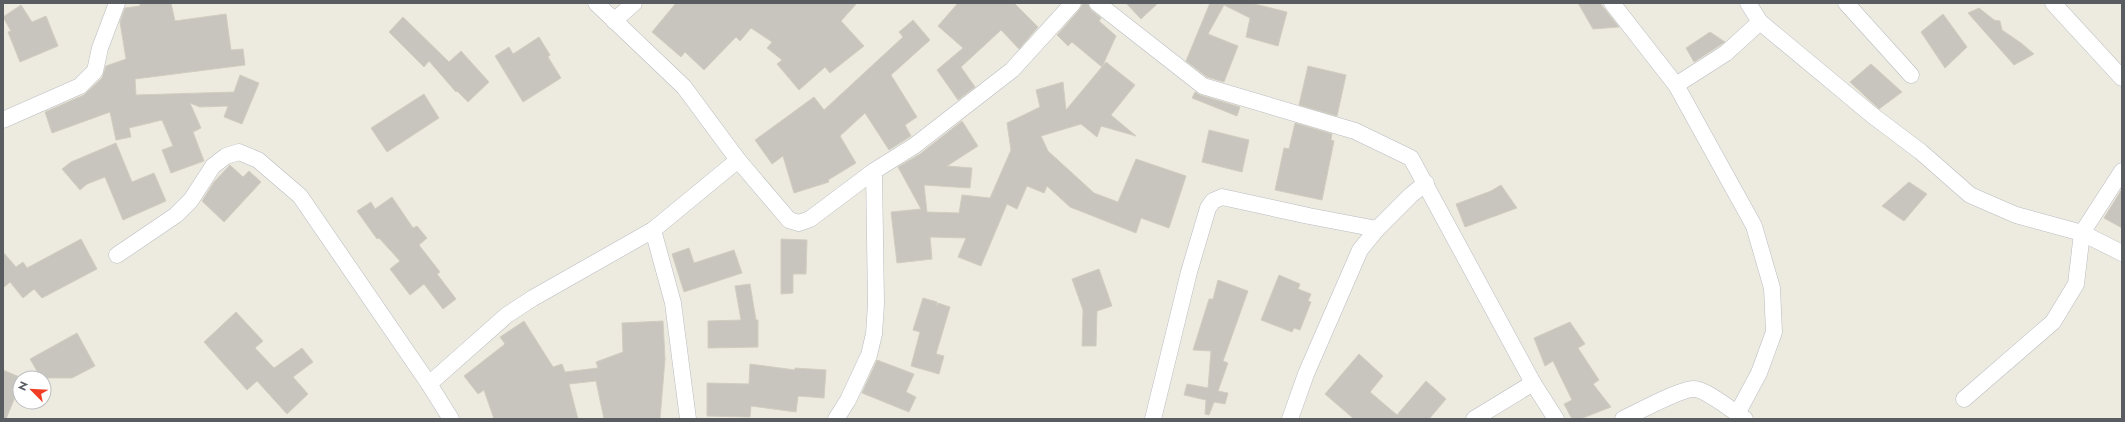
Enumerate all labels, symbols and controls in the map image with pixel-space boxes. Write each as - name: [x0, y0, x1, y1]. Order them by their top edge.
- north arrow: [12, 370, 52, 410]
- text: N: [14, 379, 32, 393]

